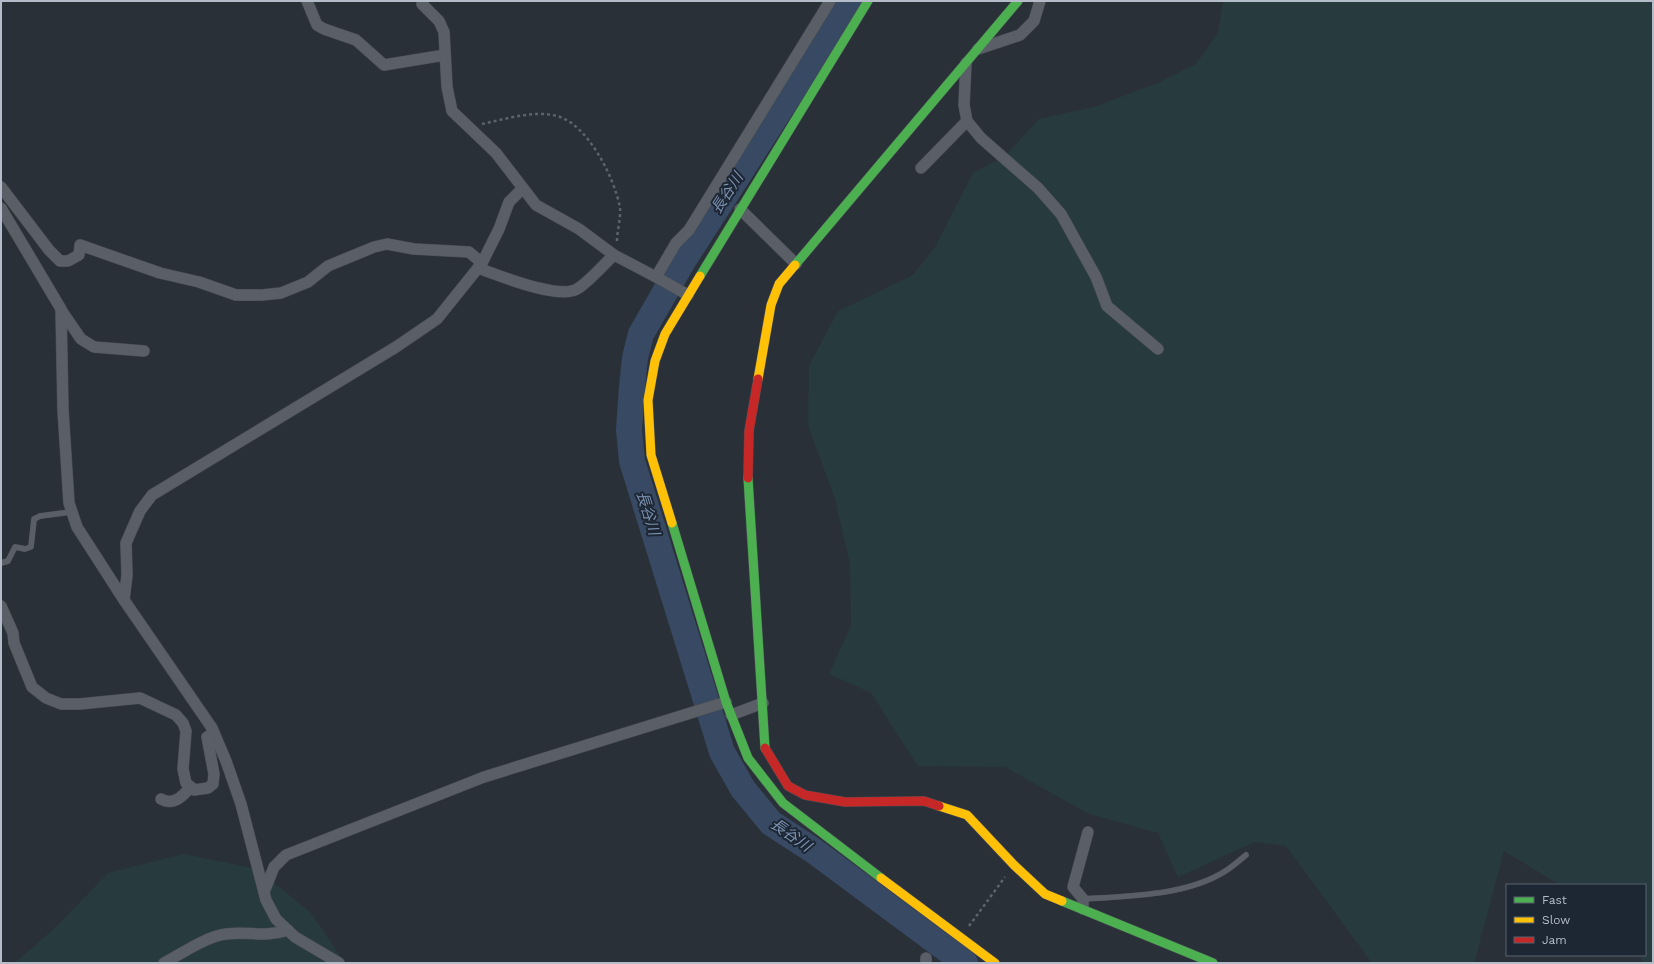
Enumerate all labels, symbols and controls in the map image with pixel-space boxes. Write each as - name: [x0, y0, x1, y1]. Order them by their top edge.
- water label: 長谷川: [707, 168, 748, 217]
- water label: 長谷川: [633, 489, 664, 539]
- water label: 長谷川: [767, 815, 816, 856]
- legend: [1506, 884, 1646, 956]
- text: Fast: [1542, 893, 1567, 907]
- text: Slow: [1542, 913, 1570, 927]
- text: Jam: [1542, 933, 1567, 947]

